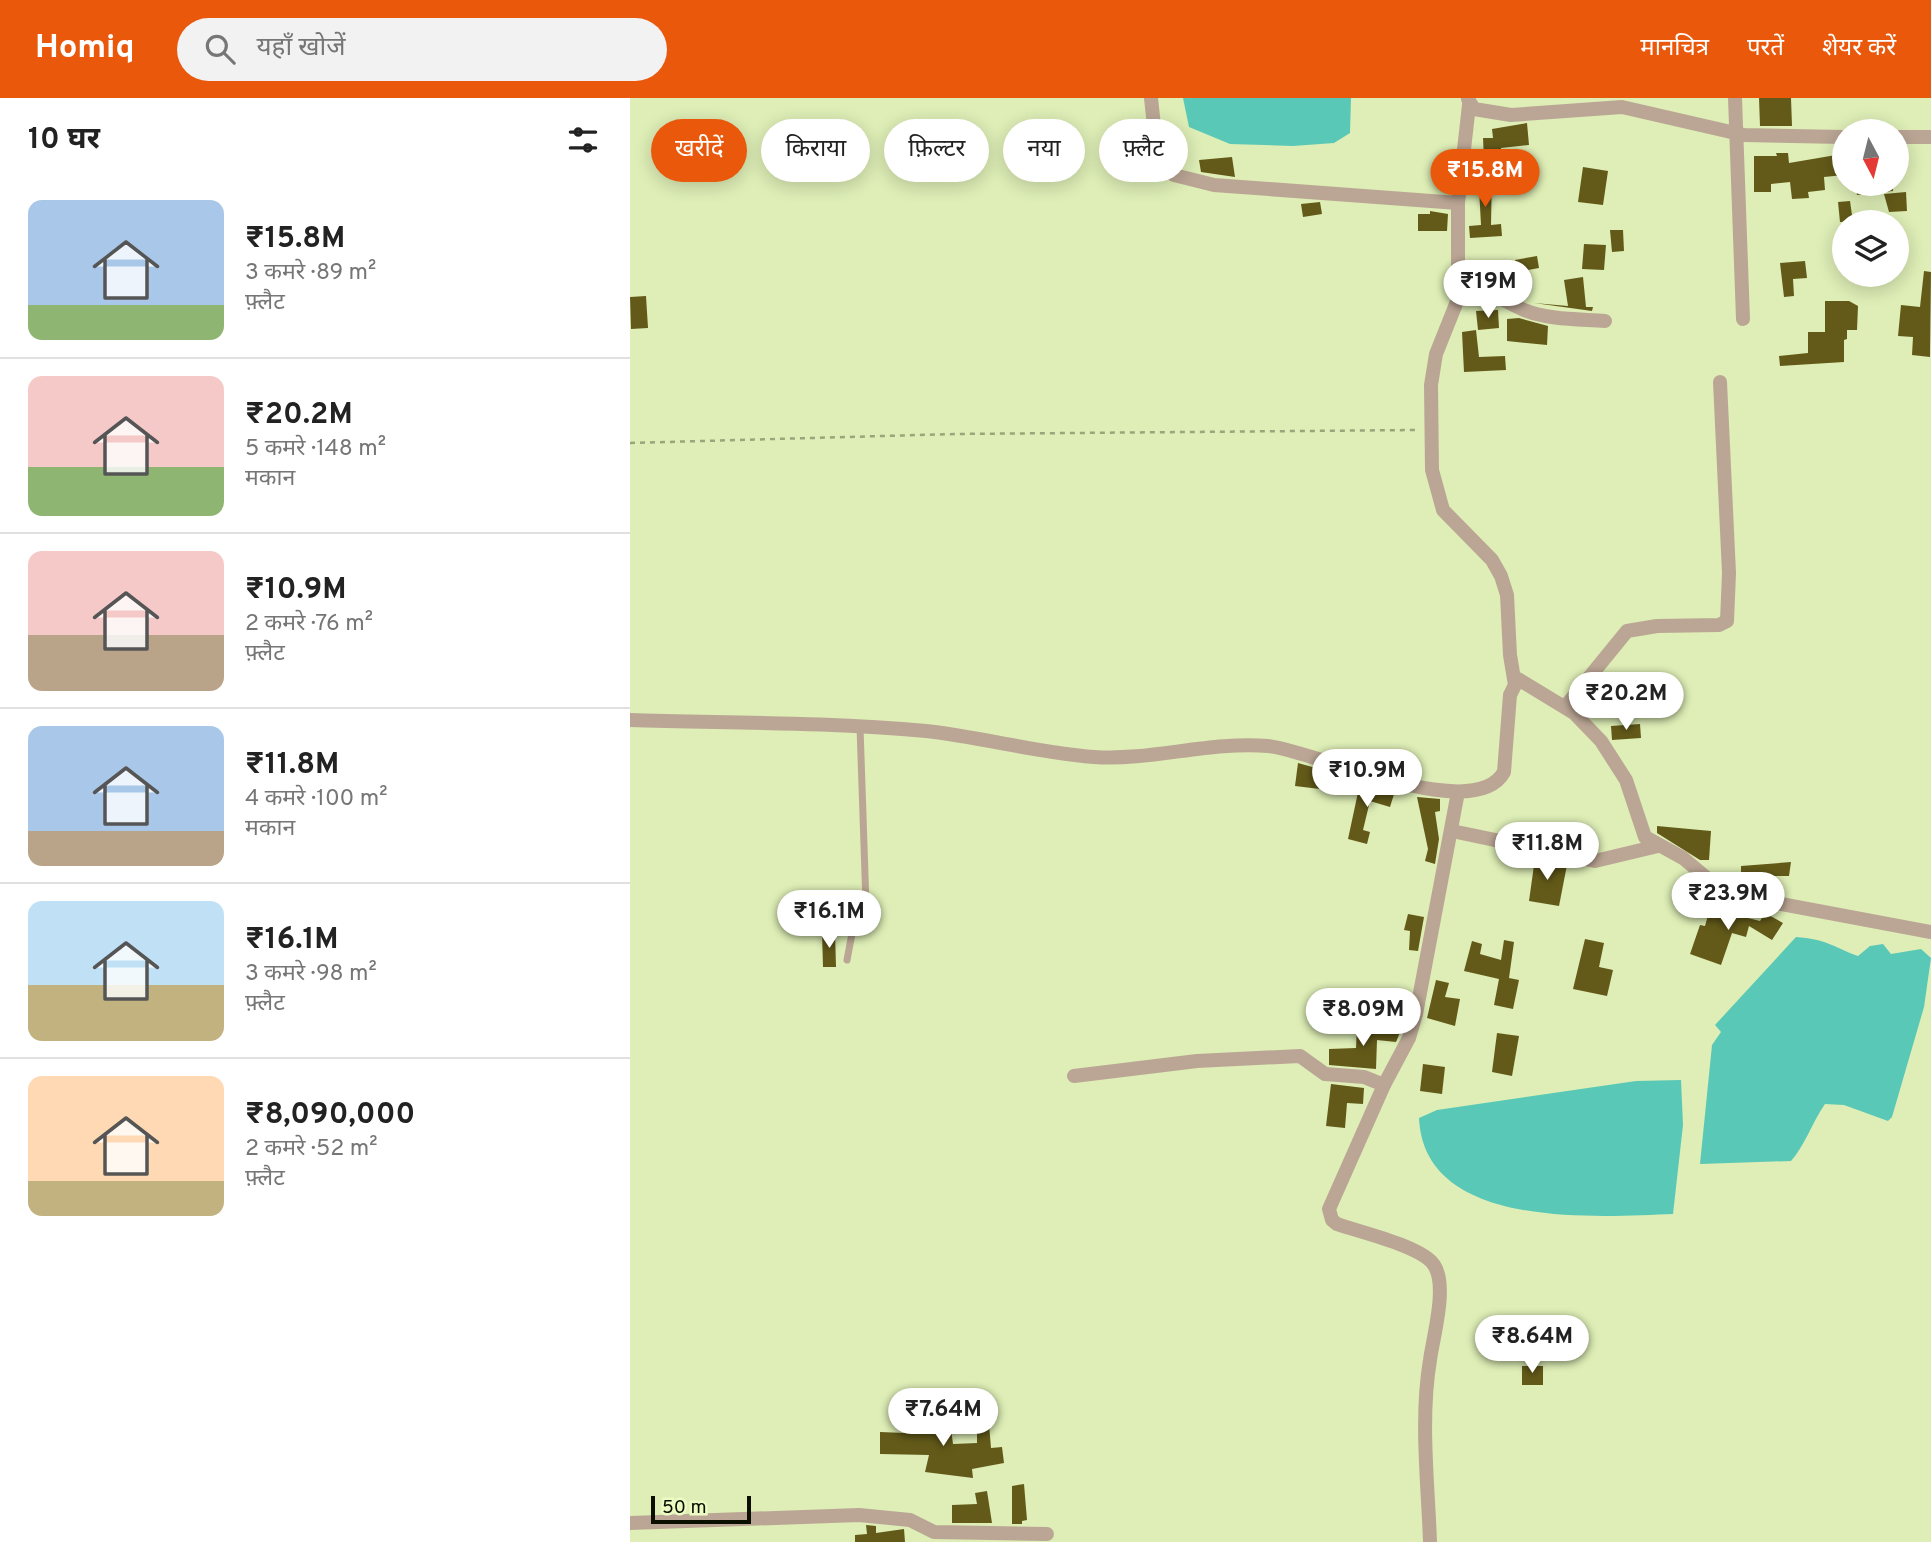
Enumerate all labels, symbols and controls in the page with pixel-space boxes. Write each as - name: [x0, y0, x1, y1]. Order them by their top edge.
- search box: [177, 18, 667, 81]
- text: Homiq: [35, 28, 135, 70]
- icon: search: [201, 30, 239, 68]
- text: यहाँ खोजें: [257, 32, 346, 65]
- text: मानचित्र: [1640, 34, 1709, 64]
- text: परतें: [1747, 34, 1784, 64]
- text: शेयर करें: [1822, 34, 1896, 64]
- chip: खरीदें: [651, 119, 747, 182]
- chip: किराया: [761, 119, 870, 182]
- chip: फ़िल्टर: [884, 119, 989, 182]
- chip: नया: [1003, 119, 1085, 182]
- chip: फ़्लैट: [1099, 119, 1188, 182]
- north arrow: [1832, 119, 1909, 196]
- map controls: [1832, 119, 1909, 287]
- icon: filters: [564, 121, 602, 159]
- text: 10 घर: [28, 122, 100, 159]
- pin: ₹15.8M: [1428, 150, 1542, 209]
- text: ₹15.8M: [1447, 157, 1523, 186]
- button: layers: [1832, 210, 1909, 287]
- text: ₹15.8M: [245, 221, 345, 258]
- icon: home: [84, 228, 168, 312]
- text: 3 कमरे · 89 m²: [245, 259, 376, 288]
- pin: ₹19M: [1447, 260, 1529, 320]
- text: ₹19M: [1459, 268, 1517, 297]
- text: फ़्लैट: [245, 289, 285, 318]
- text: ₹20.2M: [245, 397, 353, 434]
- icon: home: [84, 404, 168, 488]
- text: 5 कमरे · 148 m²: [245, 435, 386, 464]
- text: मकान: [245, 465, 295, 494]
- text: ₹10.9M: [245, 572, 346, 609]
- icon: home: [84, 579, 168, 663]
- text: 2 कमरे · 76 m²: [245, 610, 373, 639]
- text: फ़्लैट: [245, 640, 285, 669]
- pin: ₹20.2M: [1569, 672, 1683, 732]
- text: ₹20.2M: [1585, 680, 1667, 709]
- text: ₹11.8M: [245, 747, 339, 784]
- pin: ₹10.9M: [1310, 750, 1424, 809]
- icon: home: [84, 754, 168, 838]
- text: ₹10.9M: [1328, 757, 1406, 786]
- text: 4 कमरे · 100 m²: [245, 785, 387, 814]
- text: मकान: [245, 815, 295, 844]
- pin: ₹11.8M: [1490, 822, 1604, 882]
- text: ₹11.8M: [1511, 830, 1583, 859]
- pin: ₹23.9M: [1671, 872, 1785, 932]
- text: ₹23.9M: [1688, 880, 1768, 909]
- pin: ₹16.1M: [772, 890, 886, 950]
- text: ₹16.1M: [793, 898, 865, 927]
- text: ₹16.1M: [245, 922, 339, 959]
- icon: home: [84, 929, 168, 1013]
- text: 3 कमरे · 98 m²: [245, 960, 377, 989]
- pin: ₹8.09M: [1306, 988, 1420, 1048]
- text: फ़्लैट: [245, 990, 285, 1019]
- text: ₹8.09M: [1322, 996, 1404, 1025]
- text: ₹8,090,000: [245, 1097, 415, 1134]
- icon: home: [84, 1104, 168, 1188]
- text: 2 कमरे · 52 m²: [245, 1135, 378, 1164]
- text: फ़्लैट: [245, 1165, 285, 1194]
- pin: ₹8.64M: [1475, 1316, 1589, 1375]
- text: ₹8.64M: [1491, 1323, 1573, 1352]
- pin: ₹7.64M: [886, 1388, 1000, 1448]
- text: ₹7.64M: [904, 1396, 982, 1425]
- scale bar: [651, 1493, 751, 1525]
- text: 50 m: [662, 1496, 707, 1520]

